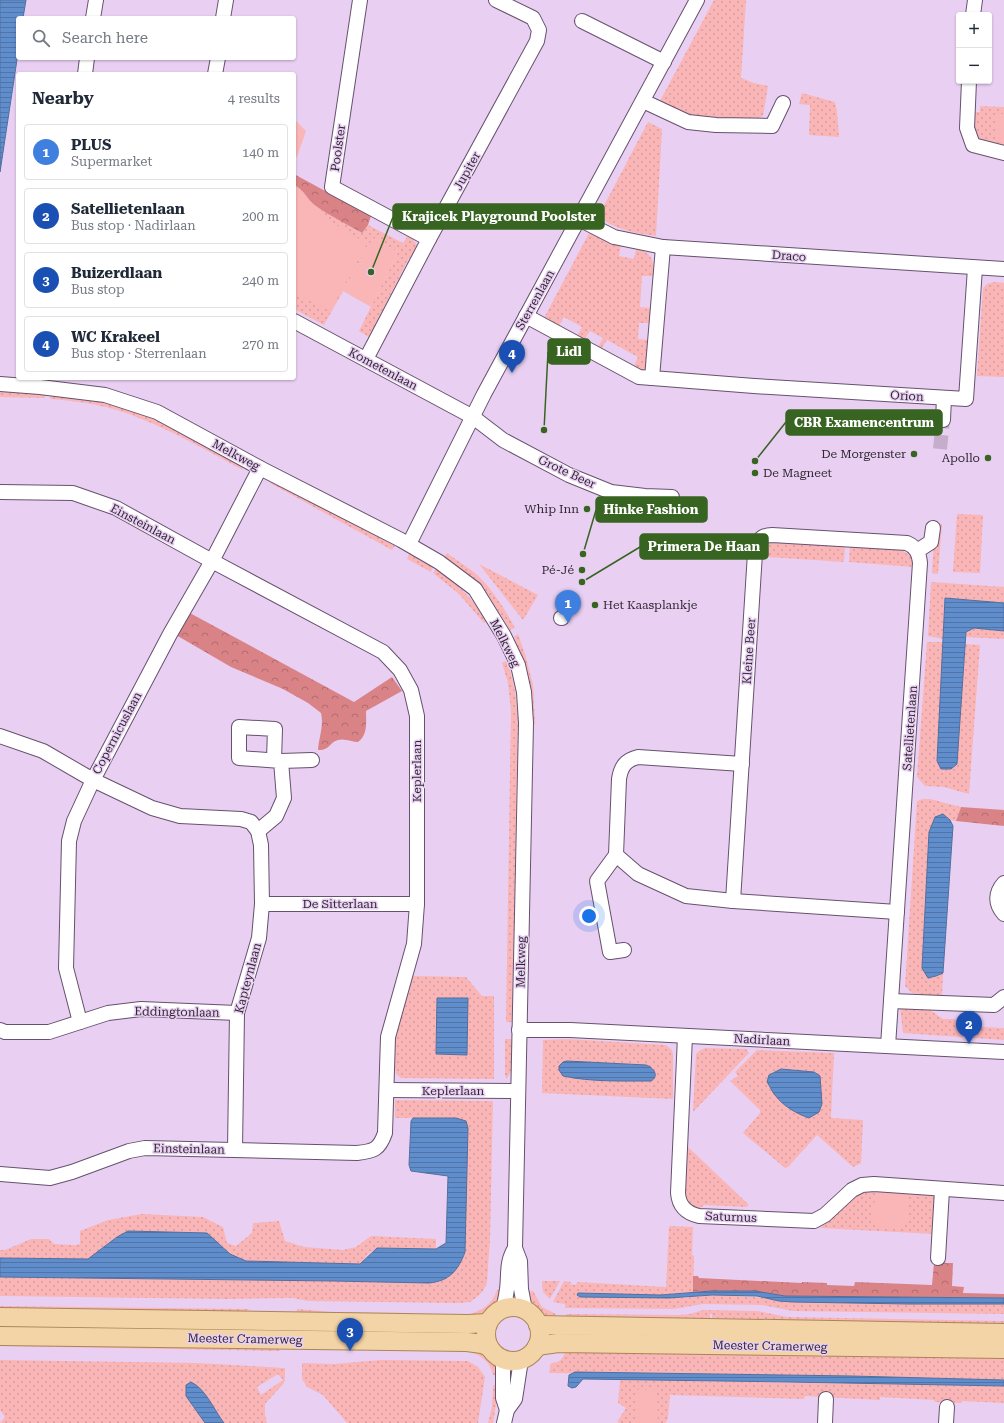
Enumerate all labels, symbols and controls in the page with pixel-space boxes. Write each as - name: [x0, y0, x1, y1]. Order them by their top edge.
- map controls: [956, 12, 992, 84]
- button: +: [956, 12, 992, 48]
- search box: [16, 16, 296, 60]
- icon: search: [30, 27, 52, 49]
- text: Search here: [62, 29, 148, 47]
- button: −: [956, 48, 992, 84]
- text: Nearby: [32, 88, 94, 108]
- text: 4 results: [228, 91, 280, 106]
- street label: Poolster: [328, 123, 348, 172]
- text: PLUS: [71, 136, 111, 154]
- text: 1: [42, 145, 50, 160]
- text: 140 m: [242, 145, 279, 160]
- street label: Jupiter: [451, 149, 483, 193]
- text: Supermarket: [71, 154, 152, 169]
- text: Satellietenlaan: [71, 200, 185, 218]
- callout: Krajicek Playground Poolster: [393, 204, 604, 229]
- text: 2: [42, 209, 50, 224]
- text: 200 m: [242, 209, 279, 224]
- text: Krajicek Playground Poolster: [402, 209, 596, 224]
- text: Bus stop · Nadirlaan: [71, 218, 196, 233]
- street label: Draco: [771, 248, 807, 264]
- text: Buizerdlaan: [71, 264, 162, 282]
- street label: Sterrenlaan: [513, 267, 557, 333]
- text: 3: [42, 273, 50, 288]
- text: 240 m: [242, 273, 279, 288]
- text: Bus stop: [71, 282, 125, 297]
- text: WC Krakeel: [71, 328, 160, 346]
- text: 4: [42, 337, 50, 352]
- text: 270 m: [242, 337, 279, 352]
- callout: Lidl: [548, 339, 590, 364]
- pin: 4: [499, 340, 525, 373]
- text: Lidl: [556, 344, 583, 359]
- street label: Kometenlaan: [346, 345, 420, 393]
- text: Bus stop · Sterrenlaan: [71, 346, 207, 361]
- street label: Orion: [890, 388, 924, 404]
- callout: CBR Examencentrum: [786, 410, 942, 435]
- text: CBR Examencentrum: [794, 415, 935, 430]
- street label: Melkweg: [210, 437, 262, 473]
- place label: De Morgenster: [821, 447, 906, 461]
- marker: De Morgenster: [909, 449, 919, 459]
- place label: Apollo: [942, 451, 980, 465]
- street label: Grote Beer: [536, 453, 598, 491]
- marker: Apollo: [983, 453, 993, 463]
- place label: De Magneet: [763, 466, 833, 480]
- marker: De Magneet: [750, 468, 760, 478]
- callout: Hinke Fashion: [596, 497, 707, 522]
- street label: Einsteinlaan: [108, 501, 178, 547]
- place label: Whip Inn: [524, 502, 579, 516]
- text: Hinke Fashion: [604, 502, 699, 517]
- marker: Whip Inn: [582, 504, 592, 514]
- callout: Primera De Haan: [640, 534, 768, 559]
- text: Primera De Haan: [648, 539, 760, 554]
- place label: Pé-Jé: [542, 563, 574, 577]
- marker: Pé-Jé: [577, 565, 587, 575]
- pin: 1: [555, 590, 581, 623]
- place label: Het Kaasplankje: [603, 598, 698, 612]
- marker: Het Kaasplankje: [590, 600, 600, 610]
- street label: Melkweg: [487, 617, 523, 670]
- street label: Kleine Beer: [740, 617, 758, 685]
- street label: Satellietenlaan: [900, 685, 920, 771]
- street label: Copernicuslaan: [89, 689, 145, 777]
- street label: Keplerlaan: [410, 739, 424, 802]
- street label: De Sitterlaan: [302, 897, 378, 911]
- your location: [579, 906, 599, 926]
- street label: Melkweg: [514, 936, 528, 988]
- street label: Kapteynlaan: [232, 941, 264, 1015]
- street label: Eddingtonlaan: [134, 1004, 220, 1020]
- pin: 2: [956, 1011, 982, 1044]
- street label: Nadirlaan: [733, 1032, 791, 1048]
- street label: Keplerlaan: [422, 1084, 485, 1098]
- street label: Einsteinlaan: [153, 1141, 225, 1157]
- street label: Saturnus: [705, 1209, 757, 1225]
- pin: 3: [337, 1318, 363, 1351]
- street label: Meester Cramerweg: [187, 1331, 303, 1347]
- street label: Meester Cramerweg: [712, 1338, 828, 1354]

